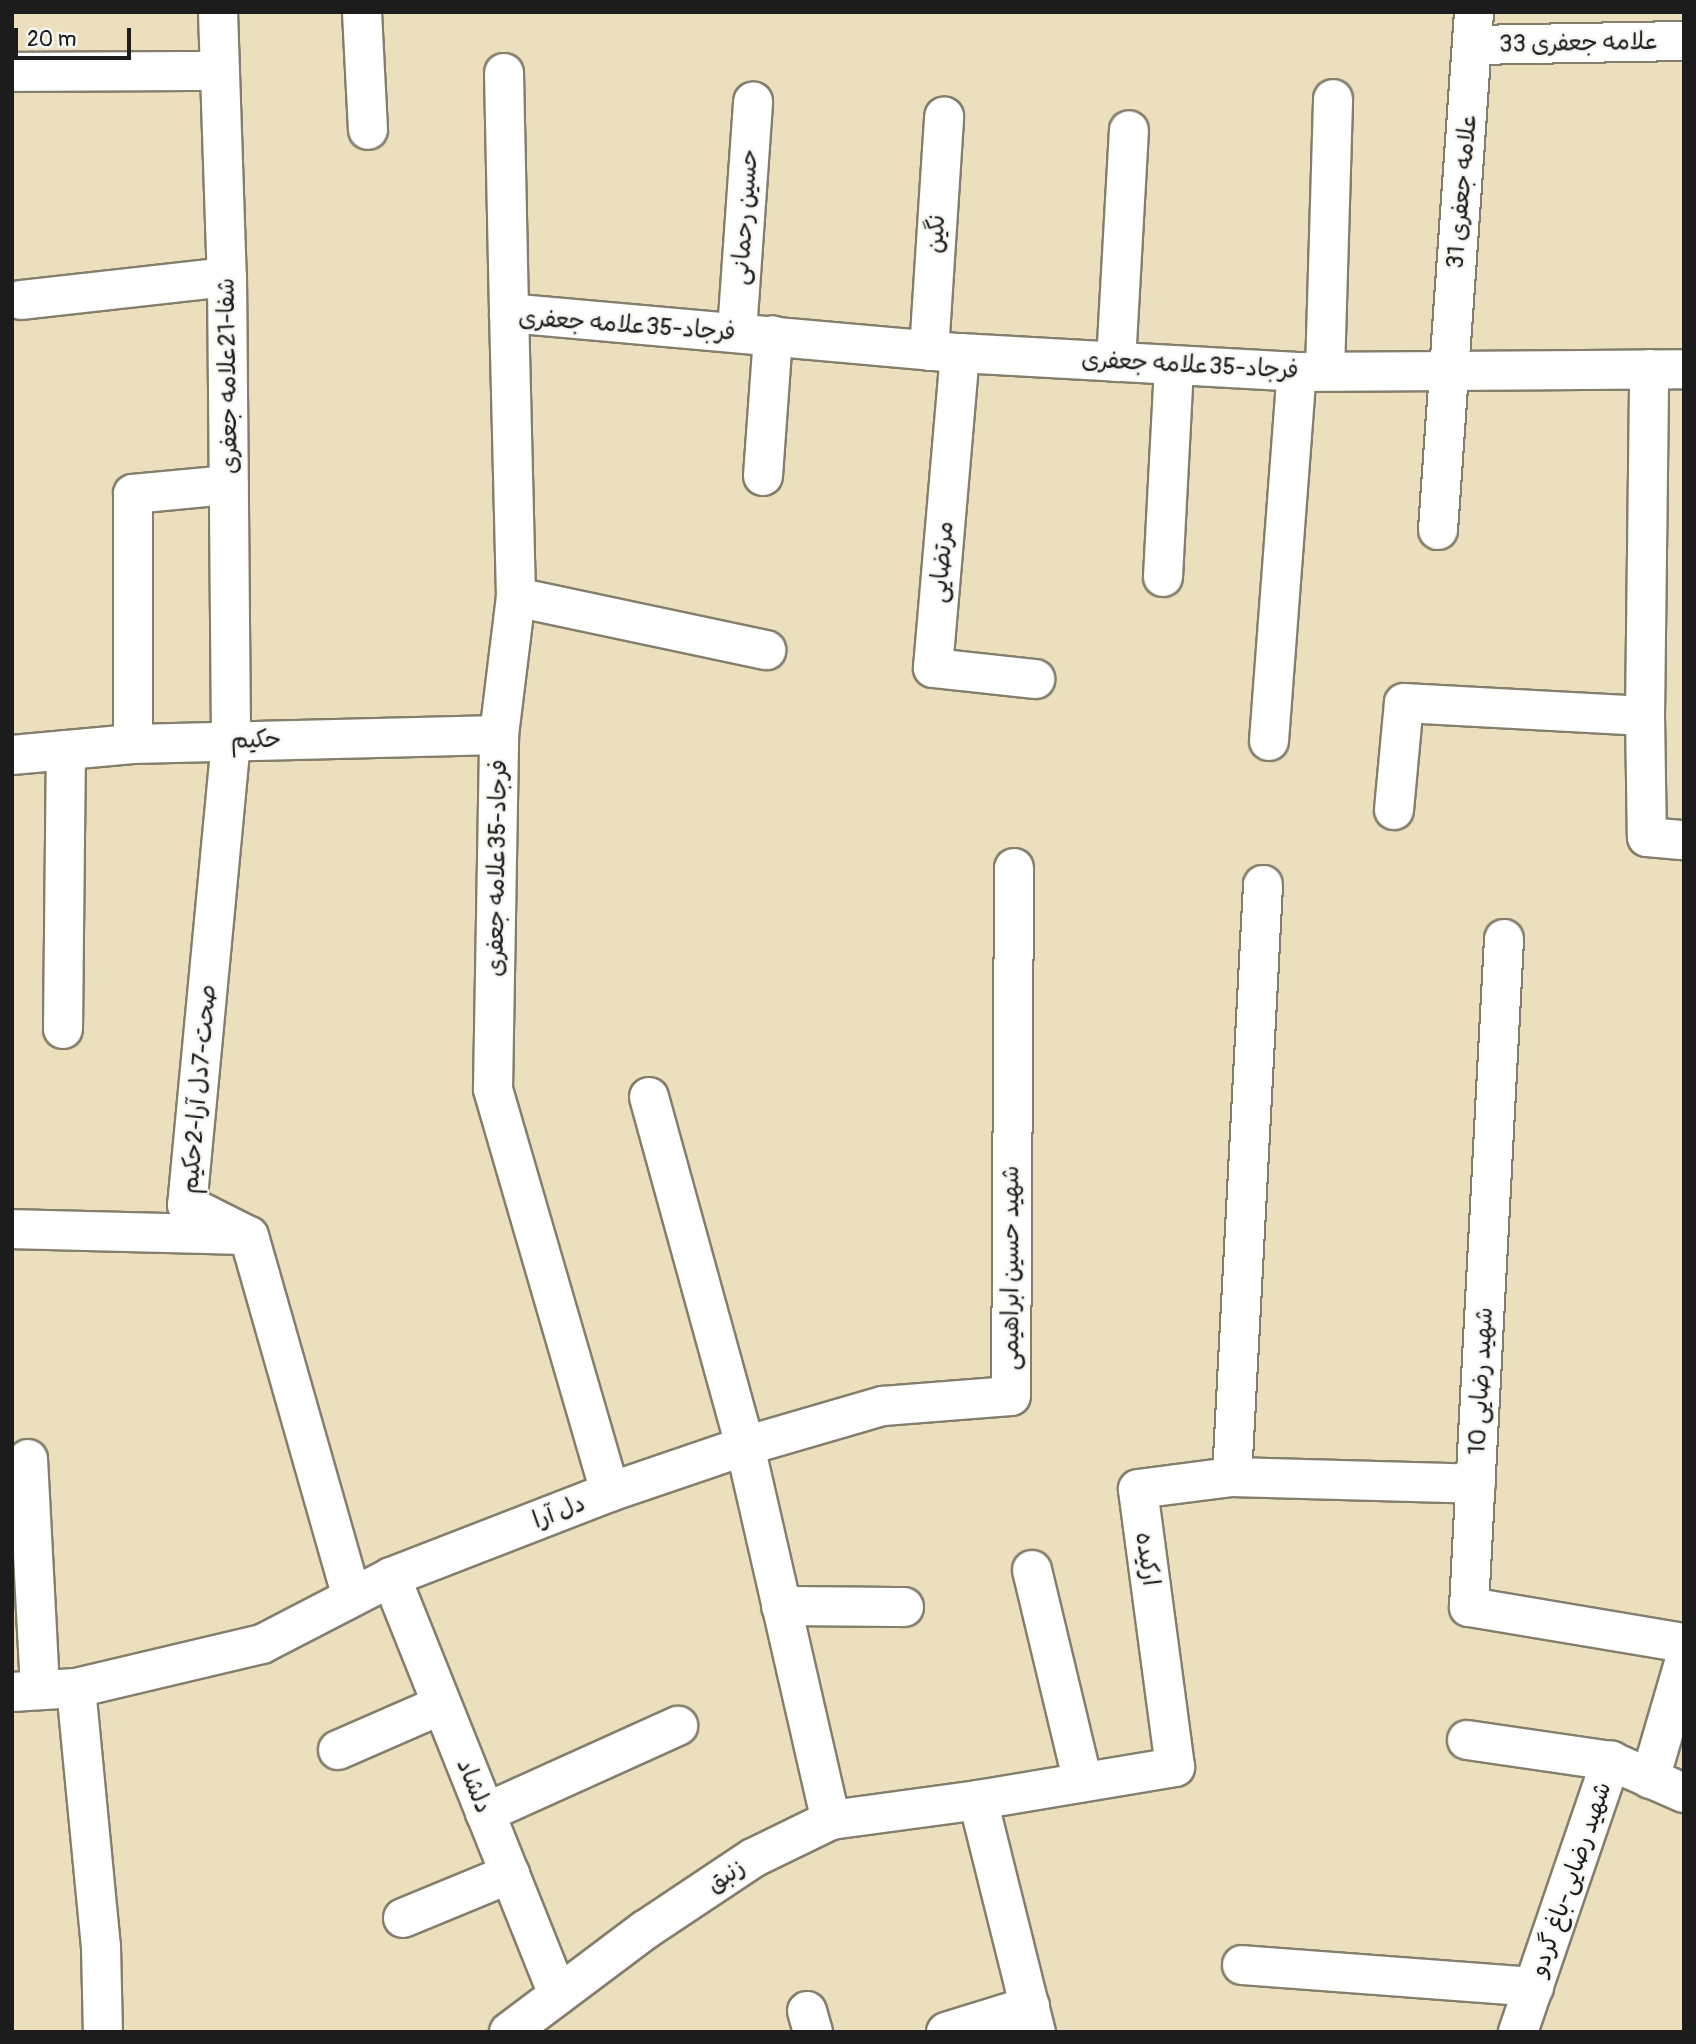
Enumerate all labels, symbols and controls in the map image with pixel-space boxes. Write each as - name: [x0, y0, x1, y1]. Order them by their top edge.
- scale bar: [18, 14, 135, 58]
- text: 20 m: [27, 26, 76, 53]
- street label: علامه جعفری 33: [1499, 27, 1659, 59]
- street label: علامه جعفری 31: [1441, 112, 1483, 270]
- street label: حسین رحمانی: [726, 148, 764, 286]
- street label: نگین: [921, 214, 951, 254]
- street label: شفا-21علامه جعفری: [212, 278, 244, 474]
- street label: فرجاد-35علامه جعفری: [518, 303, 736, 347]
- street label: فرجاد-35علامه جعفری: [1081, 345, 1299, 385]
- street label: مرتضایی: [924, 520, 960, 604]
- street label: حکیم: [231, 725, 281, 755]
- street label: فرجاد-35علامه جعفری: [481, 759, 513, 977]
- street label: صحت-7دل آرا-2حکیم: [176, 983, 222, 1195]
- street label: شهید حسین ابراهیمی: [997, 1166, 1025, 1370]
- street label: شهید رضایی 10: [1463, 1306, 1499, 1456]
- street label: دل آرا: [529, 1489, 589, 1535]
- street label: ارکیده: [1129, 1530, 1165, 1588]
- street label: دلشاد: [450, 1755, 498, 1817]
- street label: شهید رضایی-باغ گردو: [1524, 1778, 1618, 1980]
- street label: زنبق: [701, 1853, 751, 1899]

